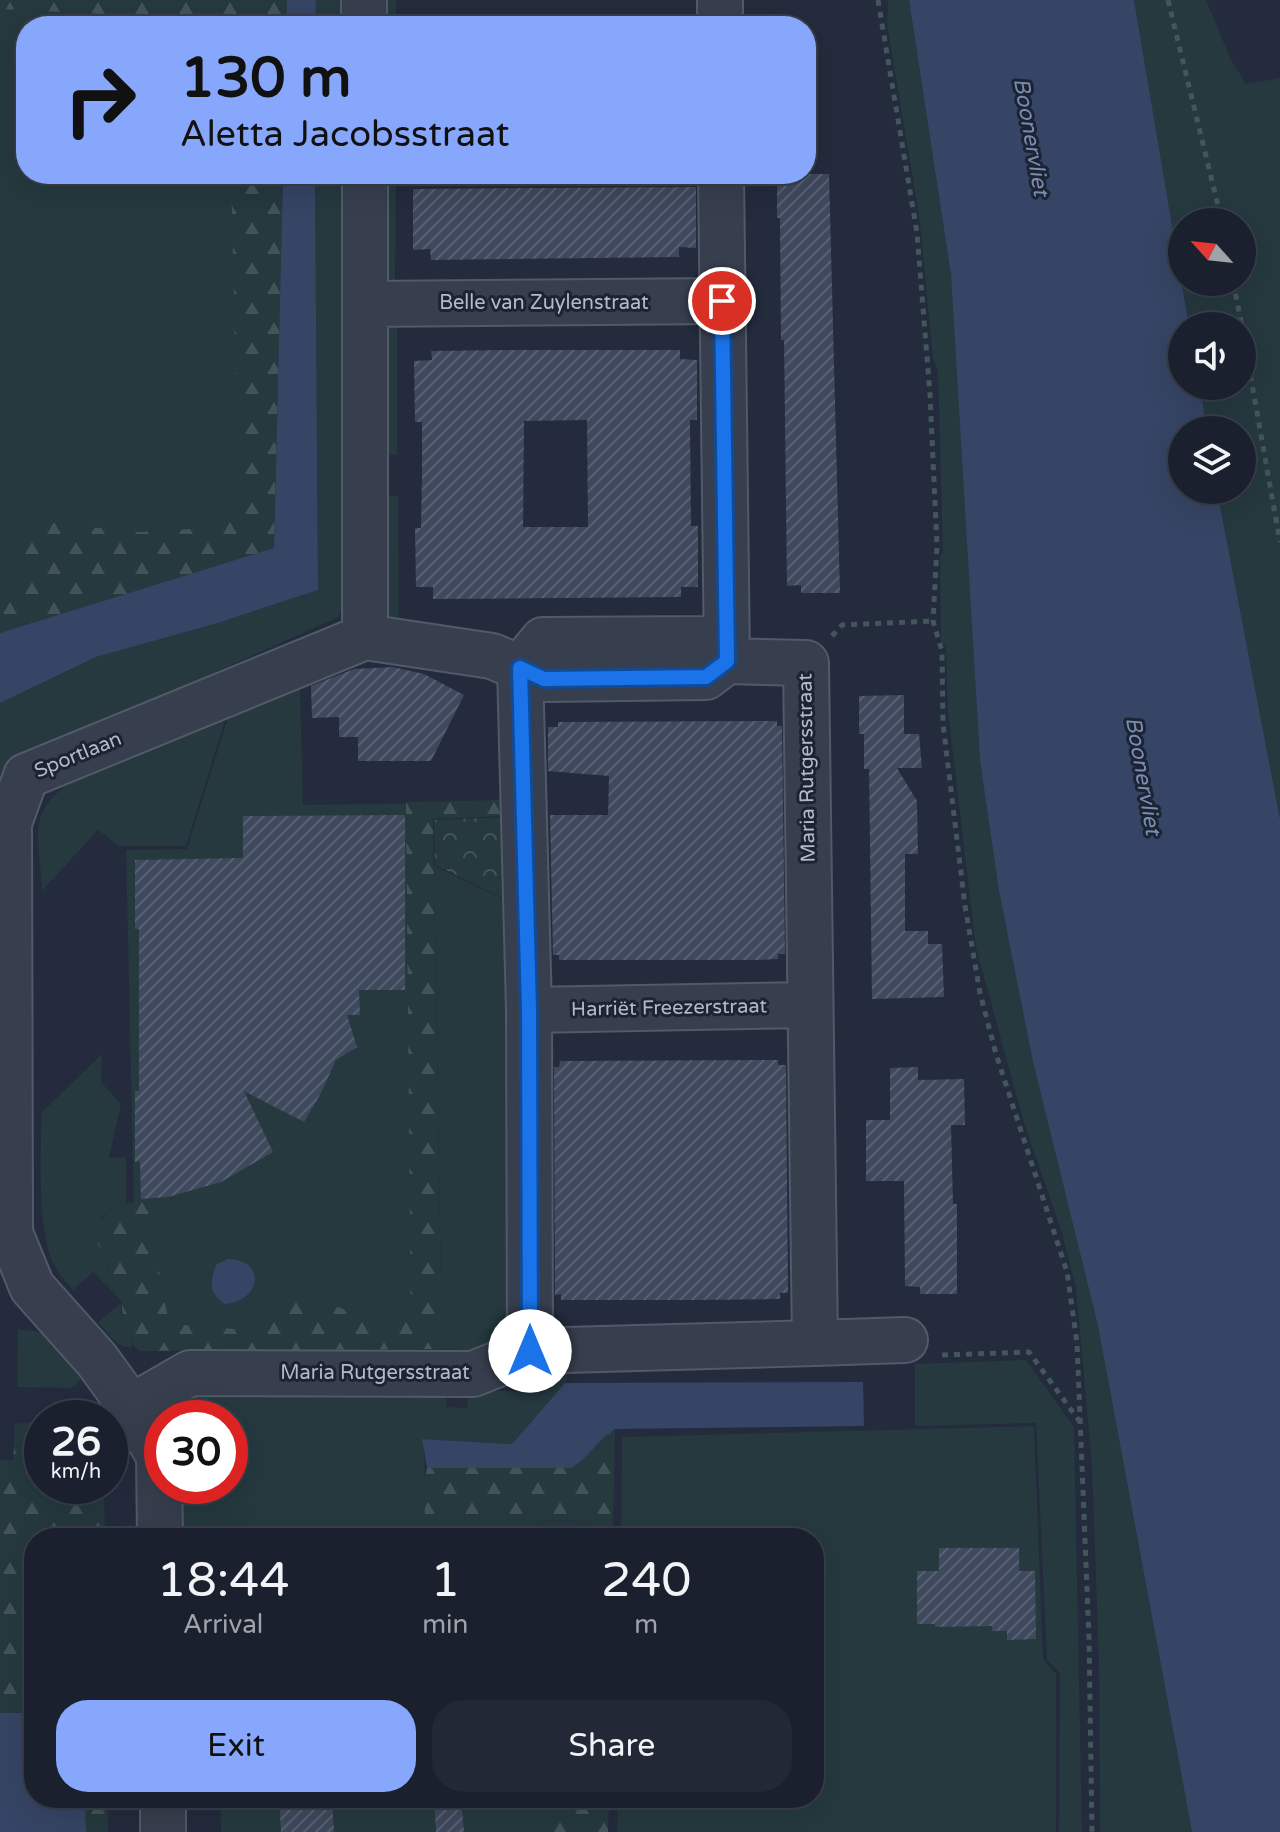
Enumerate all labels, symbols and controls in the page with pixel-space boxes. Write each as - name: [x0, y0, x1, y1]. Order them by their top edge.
- text: 130 m: [180, 45, 351, 112]
- icon: right: [48, 48, 152, 152]
- water label: Boonervliet: [1008, 76, 1055, 201]
- text: Aletta Jacobsstraat: [180, 113, 509, 156]
- north arrow: [1168, 208, 1256, 296]
- map controls: [1168, 208, 1256, 504]
- pin: [688, 267, 756, 335]
- icon: arrive: [700, 279, 744, 323]
- street label: Belle van Zuylenstraat: [439, 291, 649, 315]
- button: sound: [1168, 312, 1256, 400]
- button: layers: [1168, 416, 1256, 504]
- street label: Maria Rutgersstraat: [793, 673, 821, 863]
- water label: Boonervliet: [1120, 715, 1167, 840]
- street label: Sportlaan: [31, 727, 125, 783]
- street label: Harriët Freezerstraat: [571, 994, 768, 1022]
- position arrow: [488, 1309, 572, 1393]
- street label: Maria Rutgersstraat: [280, 1361, 470, 1385]
- speed limit sign: 30: [144, 1400, 248, 1504]
- text: 26: [51, 1418, 101, 1466]
- text: km/h: [51, 1460, 101, 1484]
- text: 18:44: [157, 1552, 290, 1610]
- text: 1: [430, 1552, 460, 1610]
- text: 240: [601, 1552, 691, 1610]
- text: Arrival: [183, 1609, 263, 1640]
- text: min: [422, 1609, 468, 1640]
- text: m: [634, 1609, 658, 1640]
- button: Exit: [56, 1700, 416, 1792]
- button: Share: [432, 1700, 792, 1792]

